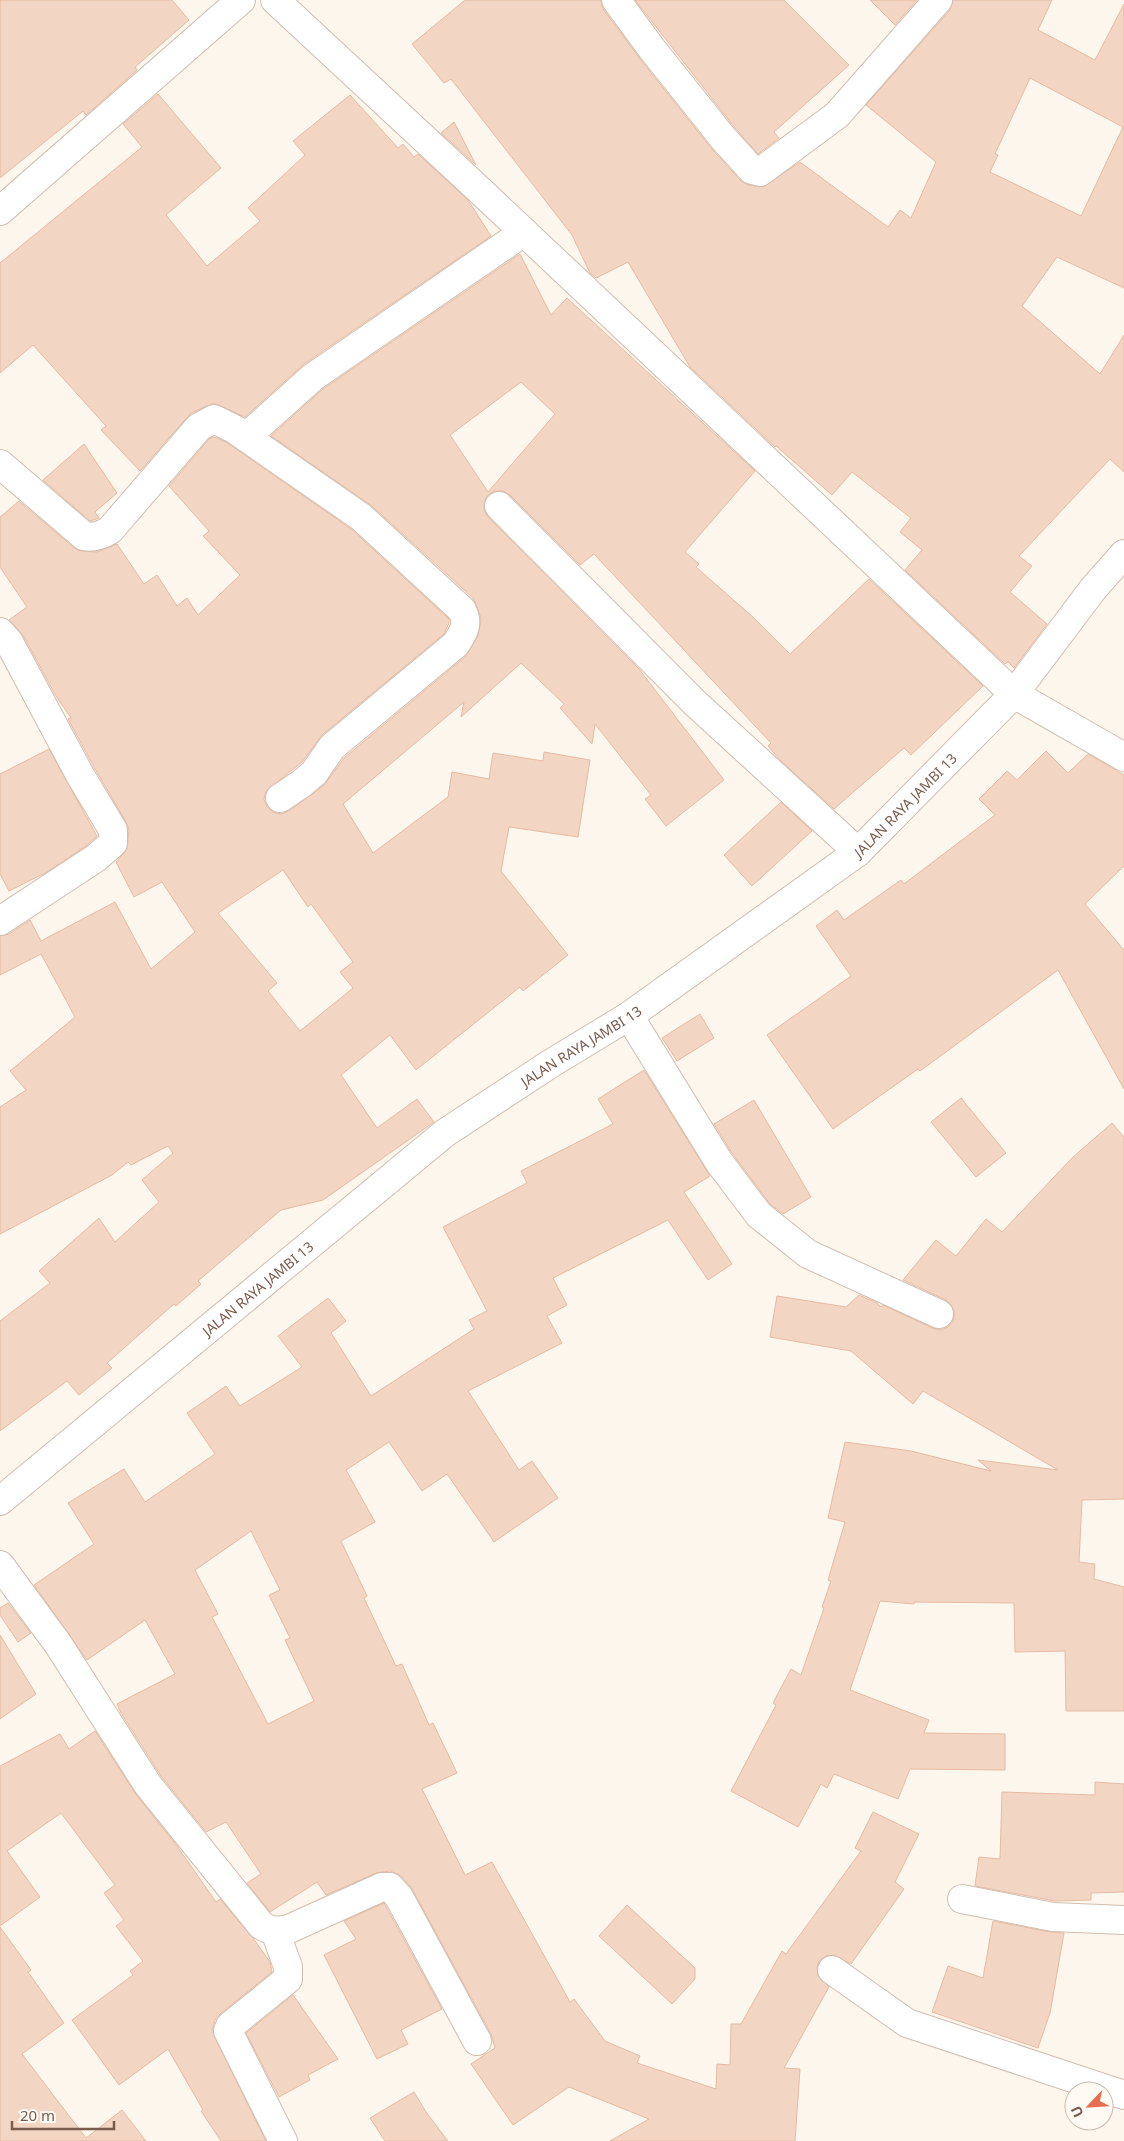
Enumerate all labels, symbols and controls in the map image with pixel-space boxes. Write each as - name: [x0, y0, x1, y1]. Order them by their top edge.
- street label: JALAN RAYA JAMBI 13: [849, 748, 960, 862]
- street label: JALAN RAYA JAMBI 13: [515, 1001, 645, 1091]
- street label: JALAN RAYA JAMBI 13: [196, 1237, 317, 1341]
- north arrow: [1064, 2081, 1114, 2131]
- scale bar: [12, 2098, 115, 2130]
- text: U: [1066, 2103, 1088, 2121]
- text: 20 m: [20, 2105, 55, 2125]

